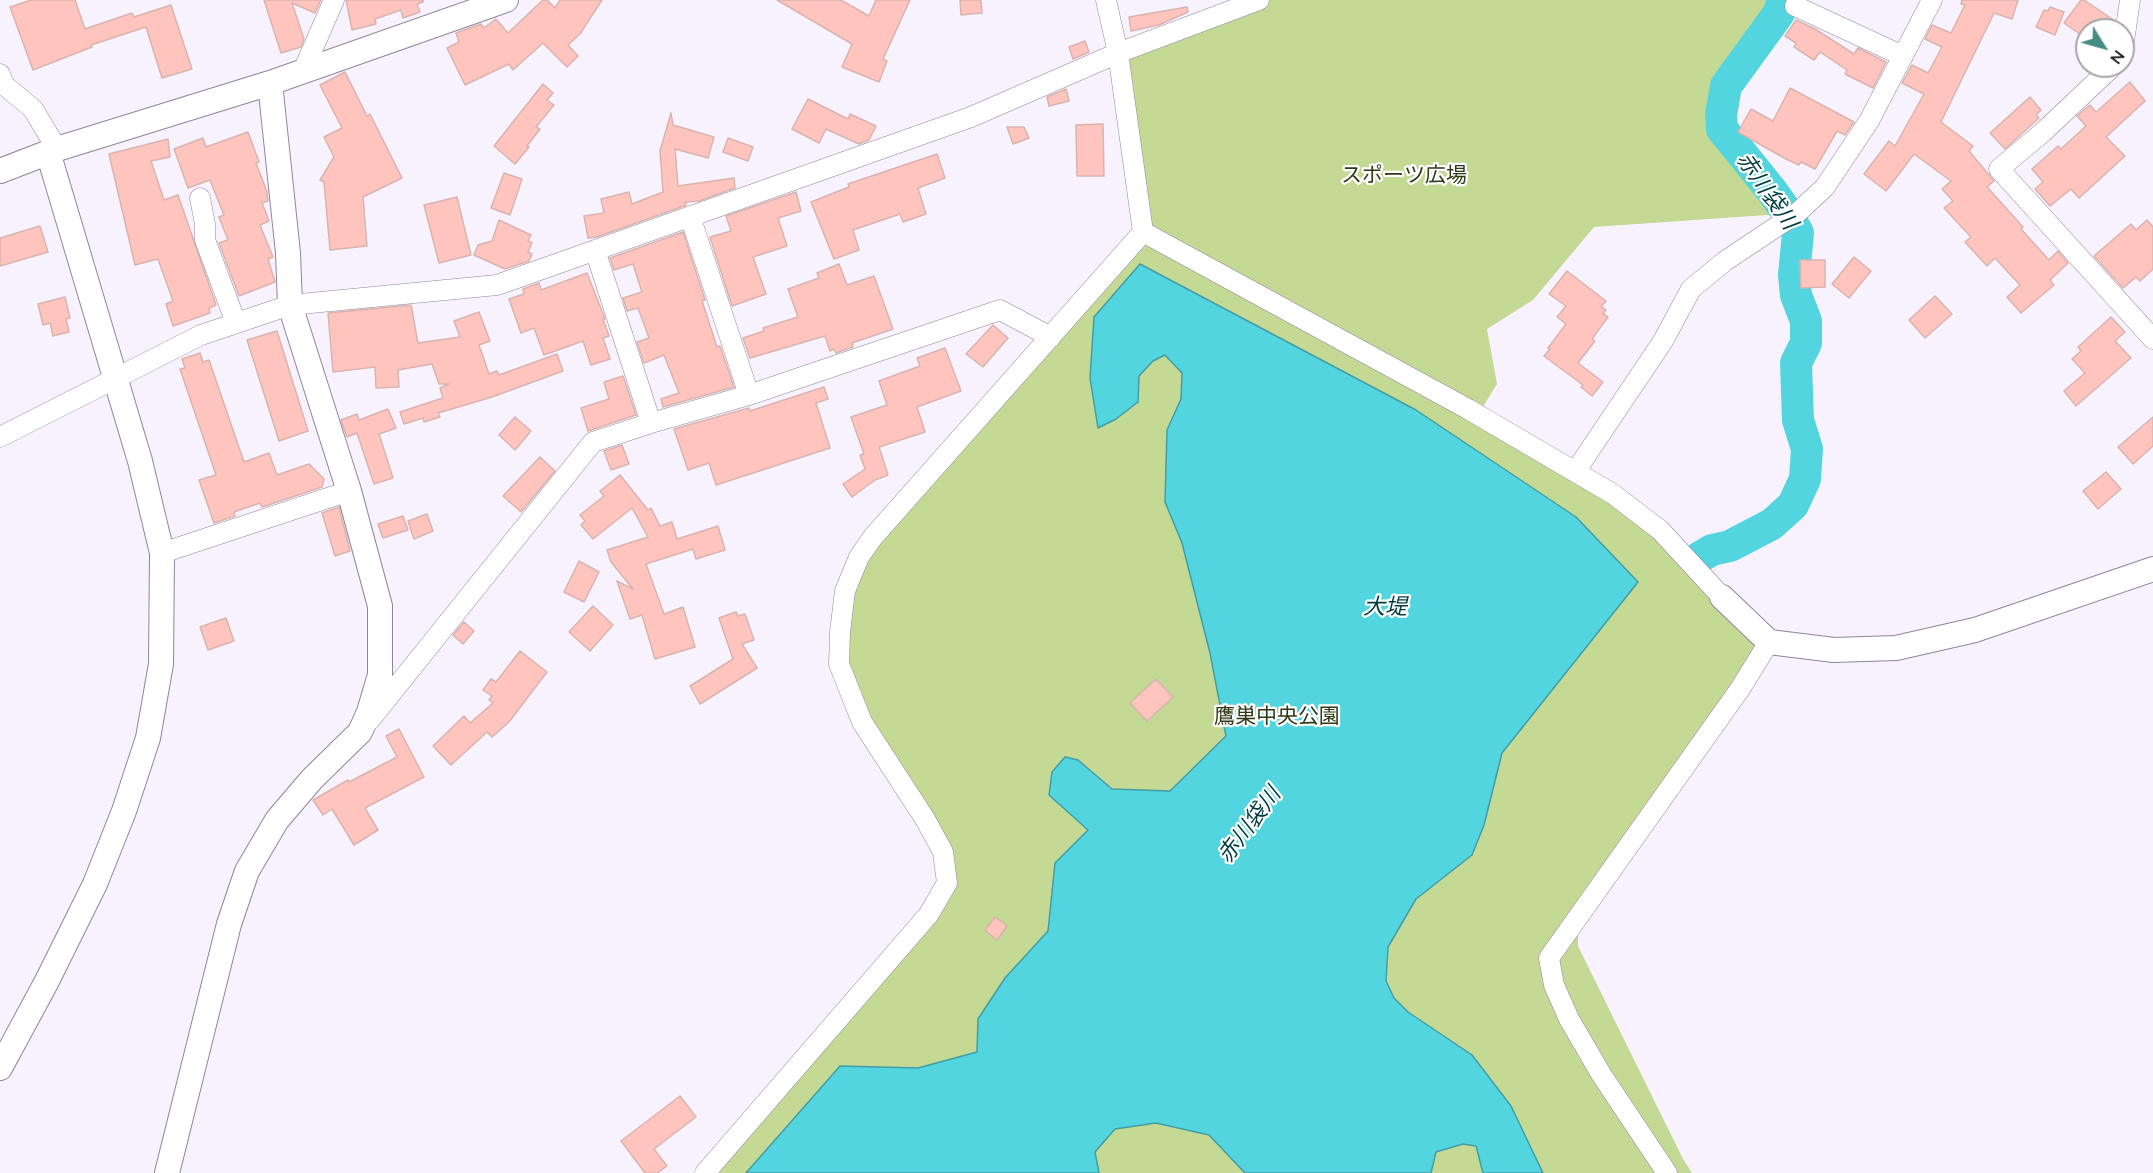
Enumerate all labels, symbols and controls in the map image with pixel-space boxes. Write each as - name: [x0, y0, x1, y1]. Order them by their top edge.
- north arrow: [2075, 18, 2135, 78]
- text: N: [2107, 47, 2129, 69]
- water label: 赤川袋川: [1731, 147, 1803, 235]
- park label: スポーツ広場: [1341, 162, 1467, 188]
- water label: 大堤: [1363, 594, 1407, 620]
- park label: 鷹巣中央公園: [1214, 703, 1340, 729]
- water label: 赤川袋川: [1212, 782, 1286, 868]

